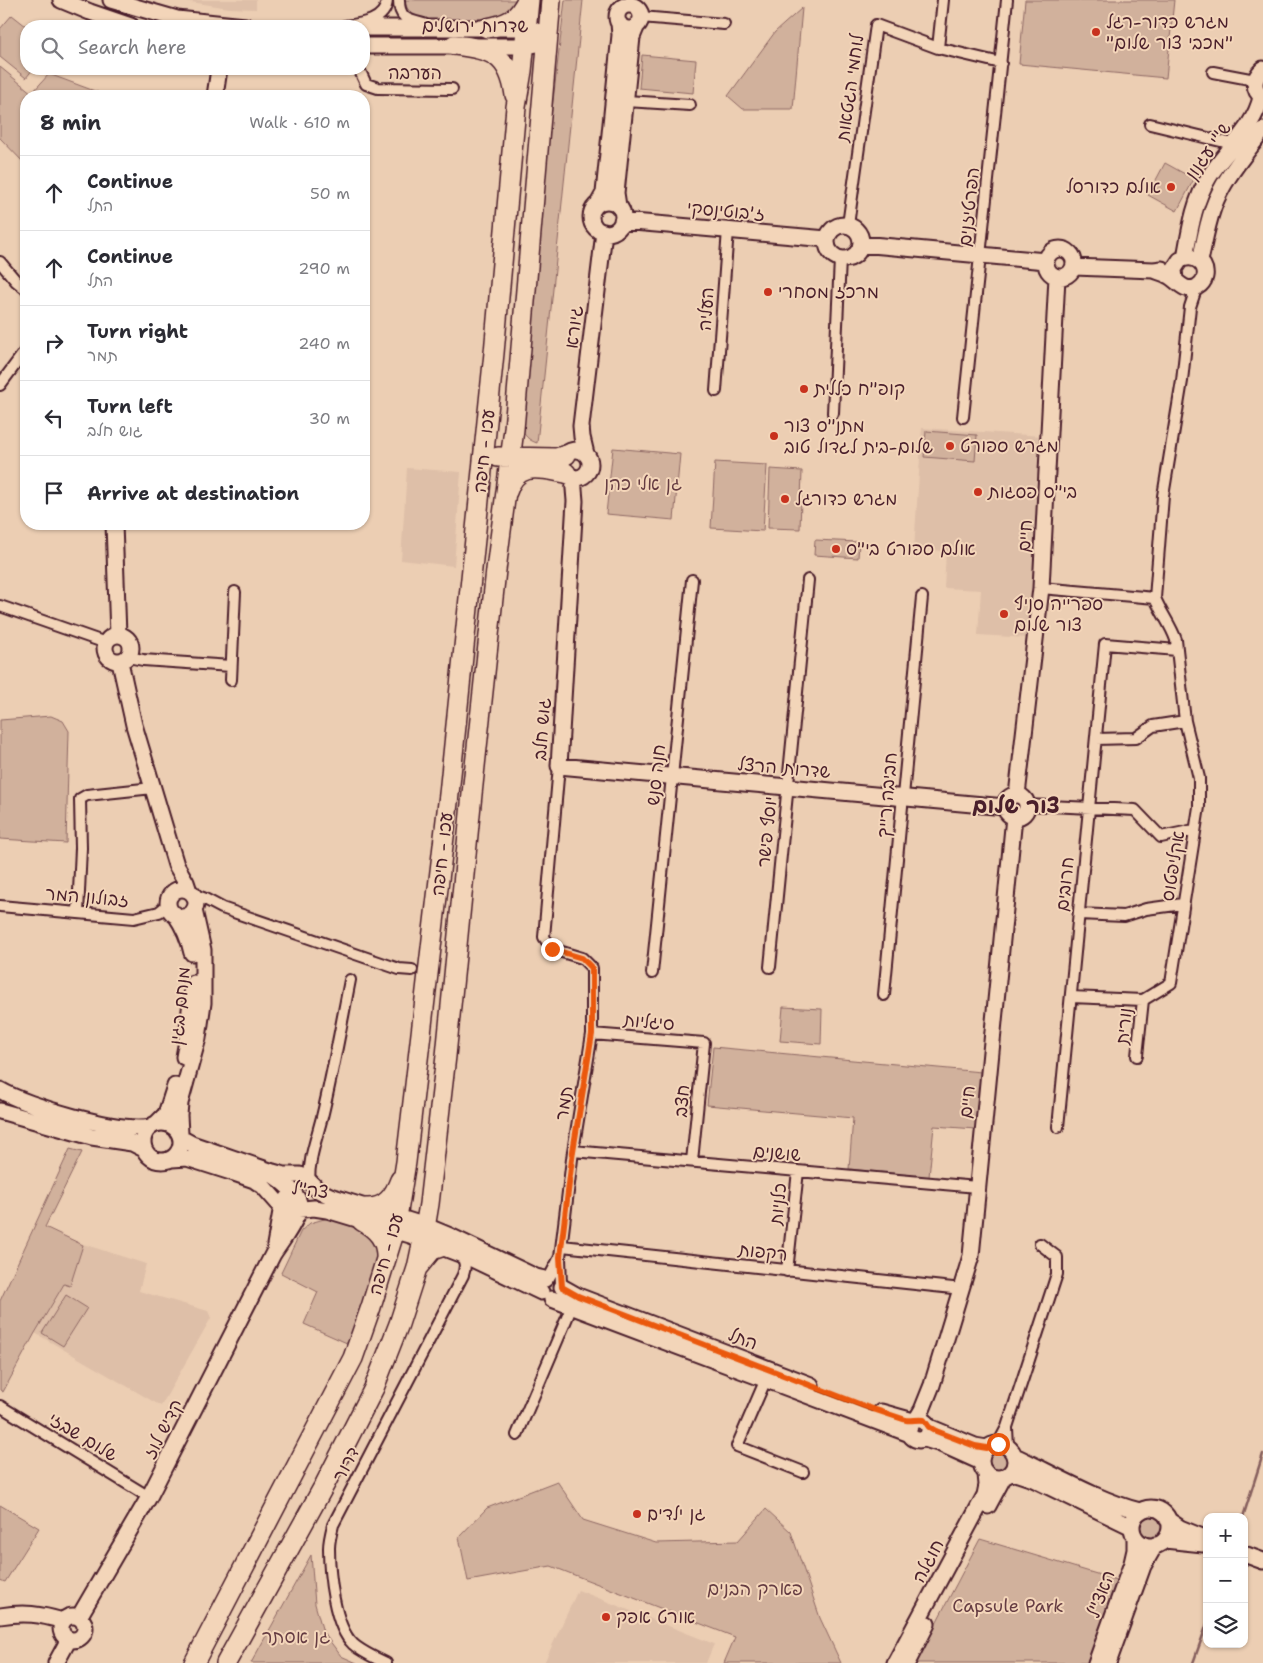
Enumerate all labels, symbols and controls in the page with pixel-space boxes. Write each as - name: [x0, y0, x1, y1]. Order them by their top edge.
- place label: מגרש כדור-רגל "מכבי צור שלום": [1106, 10, 1233, 55]
- street label: שדרות ירושלים: [422, 14, 528, 38]
- search box: [20, 20, 370, 75]
- marker: מגרש כדור-רגל "מכבי צור שלום": [1090, 26, 1102, 38]
- street label: לוחמי הגטאות: [830, 32, 870, 144]
- icon: search: [38, 34, 66, 62]
- text: Search here: [78, 35, 187, 60]
- street label: הערבה: [388, 61, 442, 85]
- text: 8 min: [40, 109, 101, 137]
- text: Walk · 610 m: [249, 112, 350, 133]
- street label: ש"י עגנון: [1180, 117, 1236, 185]
- street label: הפרטיזנים: [953, 166, 985, 248]
- text: Continue: [87, 169, 173, 194]
- place label: אולם כדורסל: [1066, 175, 1161, 199]
- icon: ahead: [40, 179, 68, 207]
- marker: אולם כדורסל: [1165, 181, 1177, 193]
- text: 50 m: [310, 183, 350, 204]
- text: התל: [87, 195, 113, 216]
- street label: ז'בוטינסקי: [686, 196, 766, 226]
- text: Continue: [87, 244, 173, 269]
- icon: ahead: [40, 254, 68, 282]
- text: 290 m: [298, 258, 350, 279]
- text: התל: [87, 270, 113, 291]
- place label: מרכז מסחרי: [778, 280, 879, 304]
- street label: העליה: [692, 286, 720, 332]
- marker: מרכז מסחרי: [762, 286, 774, 298]
- street label: גיורא: [559, 304, 589, 350]
- text: Turn right: [87, 319, 188, 344]
- icon: right: [40, 329, 68, 357]
- text: 240 m: [298, 333, 350, 354]
- text: תמר: [87, 345, 118, 366]
- place label: קופ"ח כללית: [813, 377, 905, 401]
- marker: קופ"ח כללית: [798, 383, 810, 395]
- text: Turn left: [87, 394, 173, 419]
- icon: left: [40, 404, 68, 432]
- text: 30 m: [309, 408, 350, 429]
- street label: עכו - חיפה: [468, 408, 500, 494]
- place label: מתנ"ס צור שלום-בית לגדול טוב: [784, 414, 933, 459]
- text: גוש חלב: [87, 420, 143, 441]
- marker: מתנ"ס צור שלום-בית לגדול טוב: [768, 430, 780, 442]
- place label: מגרש ספורט: [960, 434, 1059, 458]
- marker: מגרש ספורט: [944, 440, 956, 452]
- park label: גן אלי כהן: [604, 472, 682, 496]
- icon: arrive: [40, 479, 68, 507]
- place label: בי"ס פסגות: [987, 480, 1077, 504]
- text: Arrive at destination: [87, 481, 299, 506]
- marker: בי"ס פסגות: [972, 486, 984, 498]
- place label: מגרש כדורגל: [795, 487, 897, 511]
- marker: מגרש כדורגל: [779, 493, 791, 505]
- street label: חיים: [1012, 519, 1038, 553]
- place label: אולם ספורט בי"ס: [846, 537, 976, 561]
- marker: אולם ספורט בי"ס: [830, 543, 842, 555]
- place label: ספרייה סניף צור שלום: [1014, 592, 1103, 637]
- marker: ספרייה סניף צור שלום: [998, 608, 1010, 620]
- street label: גוש חלב: [528, 697, 556, 761]
- street label: חנה סנש: [641, 743, 671, 807]
- street label: חביבה רייך: [871, 751, 903, 839]
- street label: שדרות הרצל: [736, 752, 832, 784]
- district label: צור שלום: [972, 791, 1060, 820]
- street label: יוסף פישר: [751, 795, 783, 869]
- street label: עכו - חיפה: [426, 811, 458, 897]
- street label: אקליפטוס: [1156, 829, 1190, 903]
- street label: חרובים: [1050, 855, 1080, 913]
- street label: זבולון המר: [44, 881, 130, 913]
- route end: [541, 938, 564, 961]
- street label: מנחם בגין: [164, 966, 196, 1046]
- street label: נורית: [1110, 1006, 1138, 1047]
- street label: סיגליות: [621, 1008, 676, 1036]
- street label: תמר: [549, 1084, 579, 1122]
- street label: חצב: [669, 1084, 695, 1118]
- street label: חיים: [953, 1084, 981, 1120]
- street label: שושנים: [752, 1139, 803, 1167]
- street label: צה"ל: [290, 1176, 330, 1204]
- street label: כלניות: [764, 1182, 792, 1227]
- street label: עכו - חיפה: [363, 1210, 409, 1298]
- street label: רקפות: [736, 1237, 789, 1267]
- street label: התל: [725, 1323, 761, 1355]
- street label: קדיש לוז: [138, 1395, 188, 1463]
- street label: שלום שבזי: [44, 1407, 122, 1467]
- route start: [987, 1433, 1010, 1456]
- street label: דרור: [327, 1442, 365, 1486]
- place label: גן ילדים: [647, 1502, 706, 1526]
- marker: גן ילדים: [631, 1508, 643, 1520]
- map controls: [1203, 1513, 1248, 1648]
- button: +: [1203, 1513, 1248, 1558]
- street label: חוגלה: [907, 1535, 949, 1587]
- button: −: [1203, 1558, 1248, 1603]
- street label: האצ"ל: [1081, 1567, 1121, 1621]
- park label: פארק הבנים: [707, 1577, 803, 1601]
- park label: Capsule Park: [952, 1594, 1064, 1618]
- button: layers: [1203, 1603, 1248, 1648]
- place label: אורט אפק: [616, 1605, 695, 1629]
- marker: אורט אפק: [600, 1611, 612, 1623]
- park label: גן אסתר: [262, 1625, 330, 1649]

